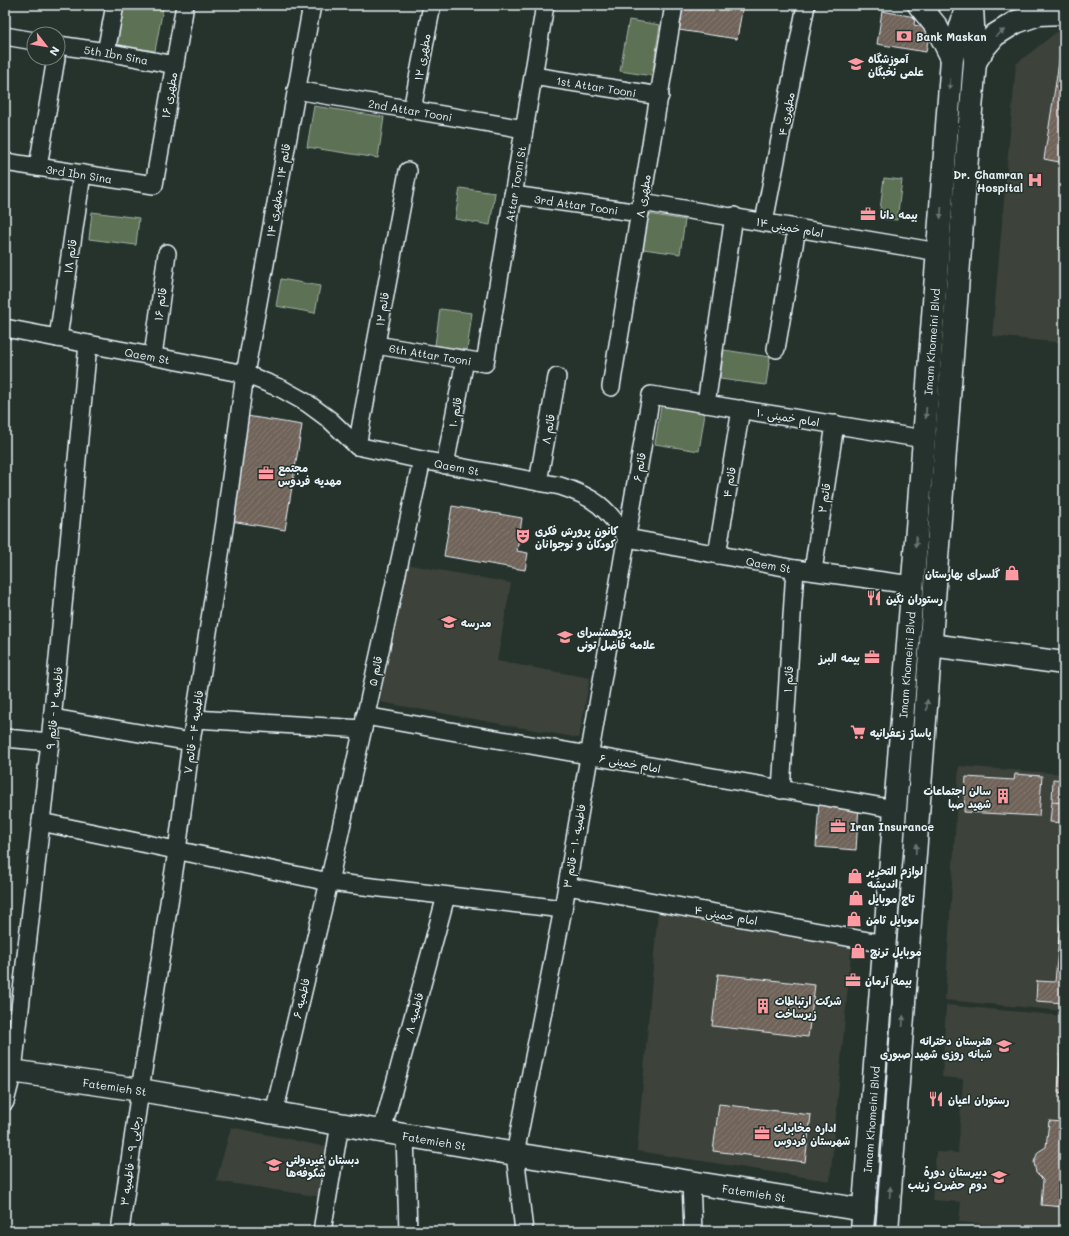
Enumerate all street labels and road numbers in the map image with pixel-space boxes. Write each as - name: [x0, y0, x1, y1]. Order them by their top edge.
- street label: مطهری ۱۲: [411, 32, 433, 82]
- street label: 5th Ibn Sina: [83, 41, 150, 67]
- street label: مطهری ۱۶: [158, 71, 180, 119]
- street label: 1st Attar Tooni: [555, 72, 637, 100]
- street label: مطهری ۴: [774, 91, 798, 137]
- street label: 2nd Attar Tooni: [367, 95, 453, 124]
- street label: قائم ۱۴ - مطهری ۱۴: [262, 142, 296, 238]
- street label: Attar Tooni St: [501, 145, 529, 223]
- street label: 3rd Ibn Sina: [45, 161, 113, 186]
- street label: مطهری ۸: [632, 173, 654, 219]
- street label: 3rd Attar Tooni: [534, 191, 619, 217]
- street label: امام خمینی ۱۴: [755, 214, 825, 242]
- street label: قائم ۱۸: [60, 238, 82, 274]
- street label: قائم ۱۶: [150, 286, 172, 322]
- street label: Imam Khomeini Blvd: [920, 288, 943, 395]
- street label: قائم ۱۲: [372, 291, 394, 327]
- street label: 6th Attar Tooni: [388, 340, 473, 368]
- street label: Qaem St: [124, 344, 171, 367]
- street label: قائم ۱۰: [445, 396, 467, 429]
- street label: امام خمینی ۱۰: [755, 405, 821, 431]
- street label: قائم ۸: [538, 413, 560, 446]
- street label: قائم ۶: [629, 451, 651, 483]
- street label: Qaem St: [433, 455, 481, 478]
- street label: قائم ۴: [719, 466, 741, 499]
- street label: قائم ۲: [814, 482, 836, 514]
- street label: Qaem St: [745, 553, 792, 576]
- street label: Imam Khomeini Blvd: [895, 611, 918, 718]
- street label: قائم ۵: [365, 655, 387, 688]
- street label: قائم ۱: [780, 665, 798, 693]
- street label: فاطمیه ۲ - قائم ۹: [42, 666, 68, 750]
- street label: فاطمیه ۴ - قائم ۷: [180, 689, 208, 775]
- street label: امام خمینی ۶: [598, 750, 662, 778]
- street label: فاطمیه ۱۰ - قائم ۳: [559, 803, 591, 890]
- street label: امام خمینی ۴: [693, 902, 759, 930]
- street label: فاطمیه ۶: [289, 976, 313, 1020]
- street label: فاطمیه ۸: [401, 991, 427, 1035]
- street label: Imam Khomeini Blvd: [859, 1066, 882, 1173]
- street label: Fatemieh St: [82, 1074, 148, 1099]
- street label: رجایی ۹ - فاطمیه ۳: [116, 1115, 145, 1207]
- street label: Fatemieh St: [401, 1127, 467, 1153]
- street label: Fatemieh St: [721, 1180, 787, 1205]

